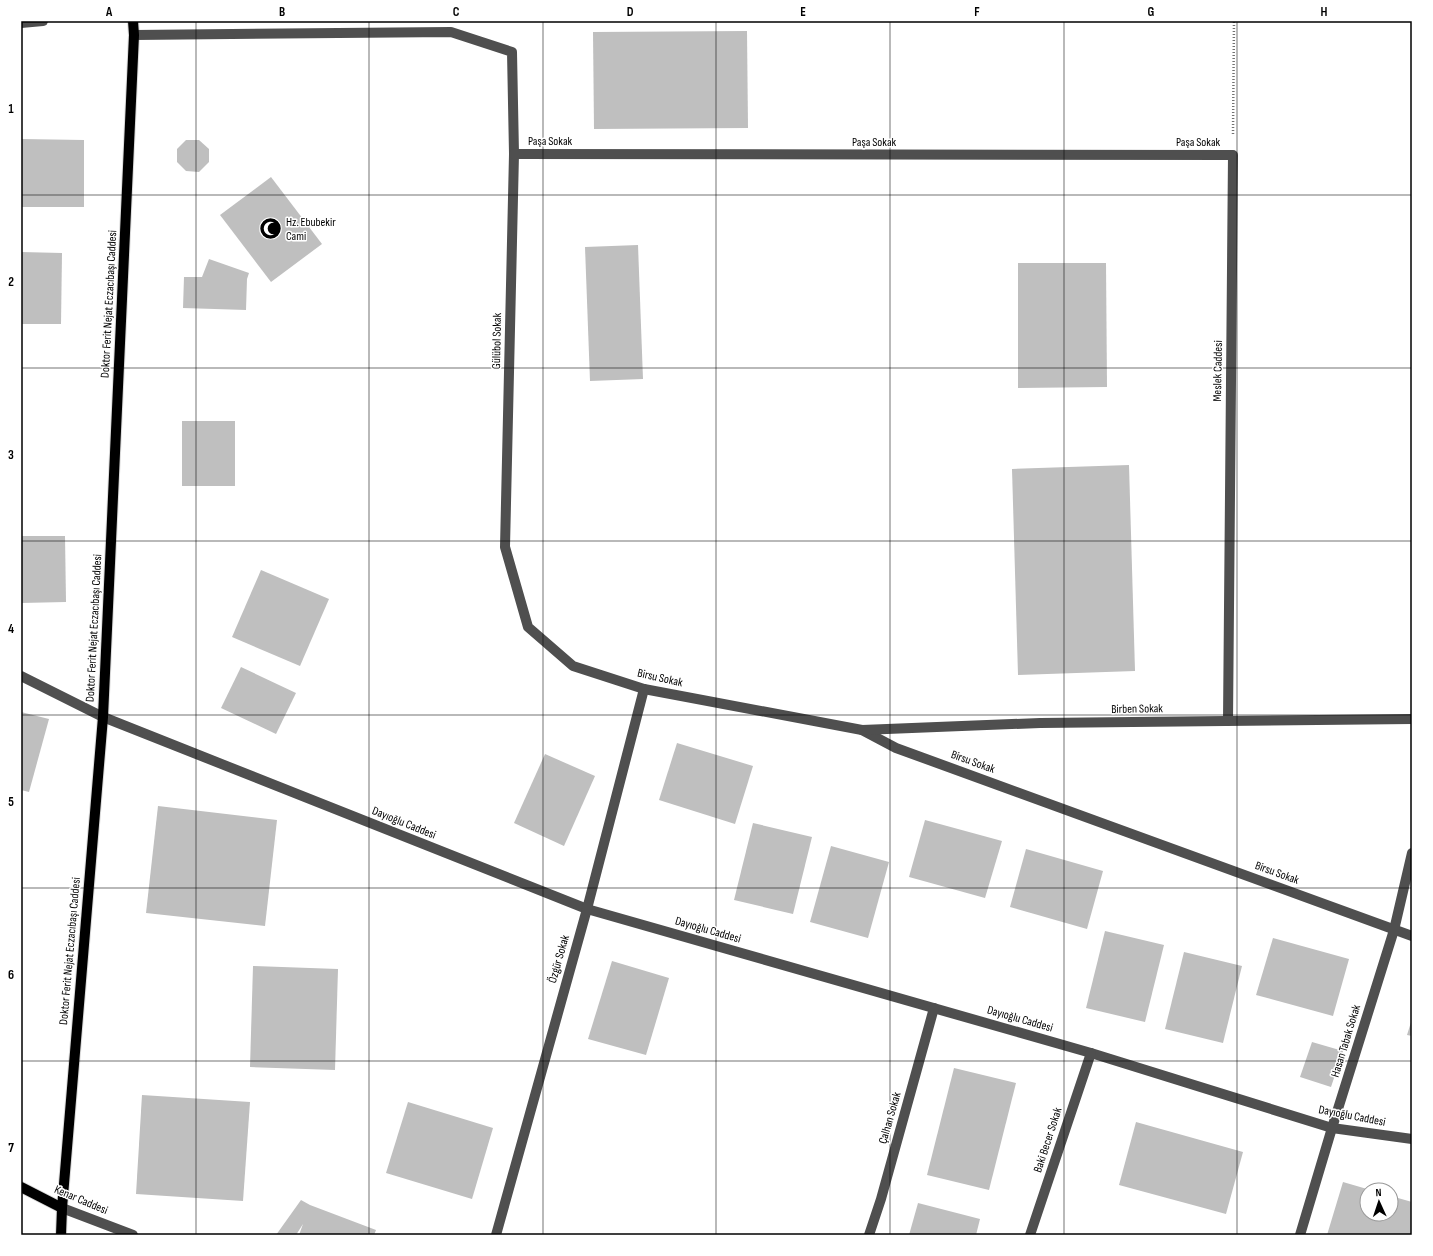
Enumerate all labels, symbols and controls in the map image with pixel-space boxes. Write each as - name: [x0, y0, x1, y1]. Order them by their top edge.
- text: A: [105, 4, 113, 20]
- text: B: [279, 4, 285, 20]
- text: C: [453, 4, 460, 20]
- text: D: [627, 4, 634, 20]
- text: E: [800, 4, 806, 20]
- text: F: [974, 4, 980, 20]
- text: G: [1148, 4, 1155, 20]
- text: H: [1321, 4, 1328, 20]
- text: 1: [8, 101, 14, 117]
- street label: Paşa Sokak: [528, 134, 573, 149]
- street label: Paşa Sokak: [852, 135, 897, 150]
- street label: Paşa Sokak: [1176, 135, 1221, 150]
- place label: Hz. Ebubekir Cami: [286, 215, 336, 244]
- mosque icon: Hz. Ebubekir Cami: [258, 216, 284, 242]
- street label: Doktor Ferit Nejat Eczacıbaşı Caddesi: [98, 230, 120, 378]
- text: 2: [8, 274, 14, 290]
- street label: Gülübol Sokak: [489, 312, 505, 369]
- street label: Meslek Caddesi: [1210, 340, 1226, 402]
- text: 3: [8, 447, 14, 463]
- street label: Doktor Ferit Nejat Eczacıbaşı Caddesi: [83, 554, 105, 702]
- text: 4: [8, 621, 14, 637]
- street label: Birsu Sokak: [636, 666, 684, 691]
- street label: Birben Sokak: [1111, 701, 1163, 717]
- street label: Birsu Sokak: [949, 747, 998, 777]
- text: 5: [8, 794, 14, 810]
- street label: Dayıoğlu Caddesi: [370, 803, 438, 843]
- street label: Birsu Sokak: [1253, 858, 1302, 888]
- street label: Doktor Ferit Nejat Eczacıbaşı Caddesi: [56, 877, 84, 1025]
- street label: Dayıoğlu Caddesi: [673, 913, 743, 947]
- street label: Özgür Sokak: [545, 933, 573, 985]
- text: 6: [8, 967, 14, 983]
- street label: Dayıoğlu Caddesi: [985, 1002, 1055, 1036]
- street label: Hasan Tabak Sokak: [1328, 1002, 1364, 1079]
- street label: Çalhan Sokak: [875, 1090, 905, 1146]
- street label: Dayıoğlu Caddesi: [1317, 1102, 1387, 1130]
- street label: Baki Becer Sokak: [1030, 1105, 1066, 1175]
- text: 7: [8, 1140, 14, 1156]
- street label: Kenar Caddesi: [52, 1182, 110, 1218]
- north arrow: [1359, 1182, 1399, 1222]
- text: N: [1375, 1186, 1382, 1199]

